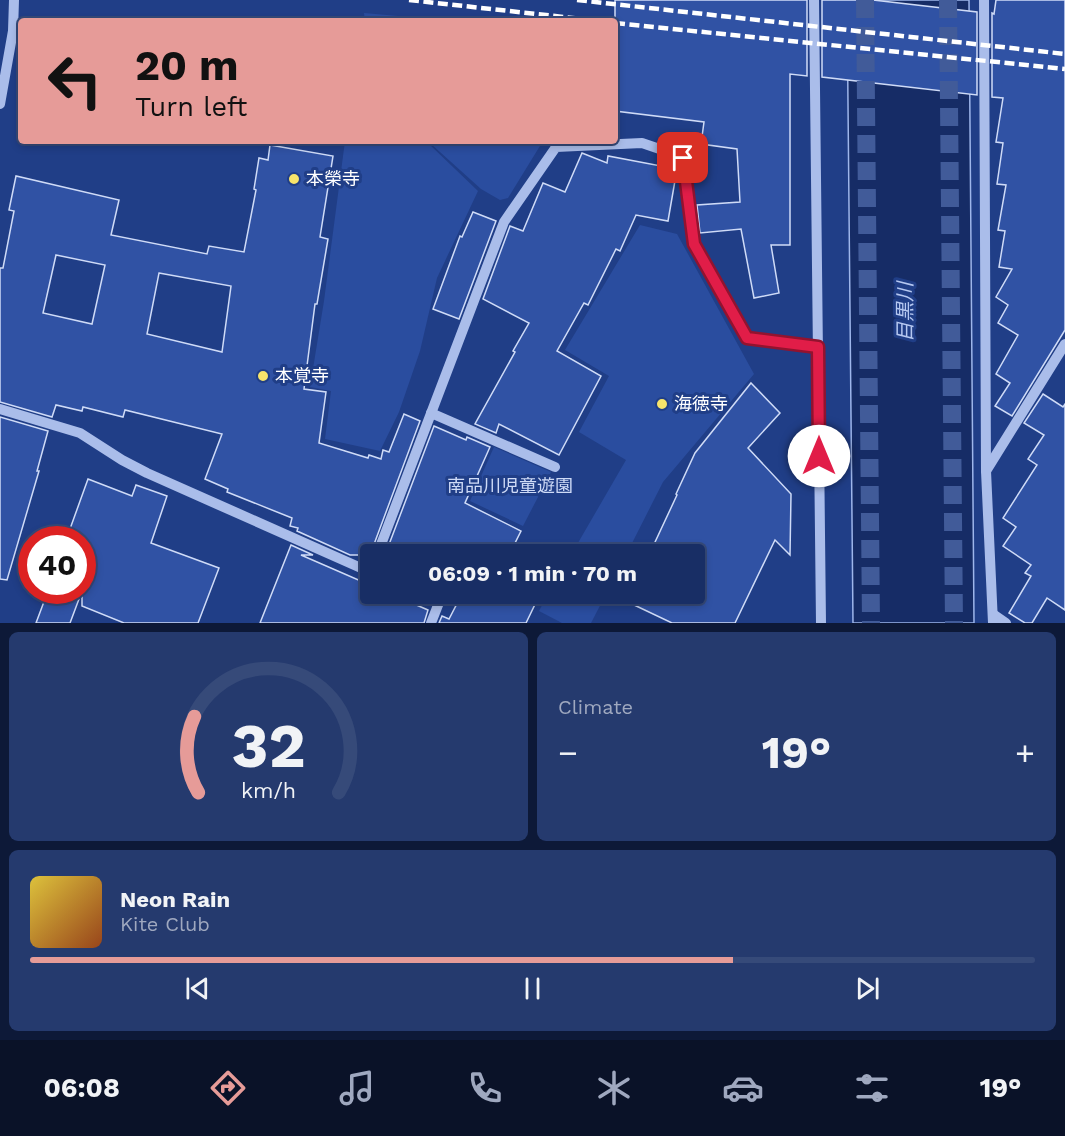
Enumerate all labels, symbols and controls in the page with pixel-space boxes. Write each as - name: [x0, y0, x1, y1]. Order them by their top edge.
- text: 20 m: [135, 41, 239, 90]
- icon: left: [36, 42, 114, 120]
- text: Turn left: [135, 91, 247, 123]
- pin: [657, 132, 708, 183]
- icon: arrive: [666, 141, 699, 174]
- place label: 本榮寺: [306, 168, 360, 189]
- marker: 本榮寺: [287, 172, 301, 186]
- water label: 目黒川: [893, 280, 917, 342]
- place label: 本覚寺: [275, 365, 329, 386]
- marker: 本覚寺: [256, 369, 270, 383]
- place label: 海徳寺: [674, 393, 728, 414]
- marker: 海徳寺: [655, 397, 669, 411]
- position arrow: [787, 424, 851, 488]
- park label: 南品川児童遊園: [447, 475, 573, 496]
- speed limit sign: 40: [18, 526, 96, 604]
- text: 06:09 · 1 min · 70 m: [428, 561, 637, 586]
- text: Climate: [558, 695, 633, 719]
- text: 32: [231, 709, 306, 782]
- text: 19°: [762, 726, 831, 779]
- text: −: [558, 733, 578, 772]
- text: +: [1015, 733, 1035, 772]
- text: km/h: [241, 779, 296, 804]
- text: Neon Rain: [120, 887, 230, 912]
- text: Kite Club: [120, 912, 210, 936]
- icon: previous: [181, 972, 214, 1005]
- icon: pause: [516, 972, 549, 1005]
- icon: next: [851, 972, 884, 1005]
- icon: directions: [207, 1067, 249, 1109]
- icon: music: [336, 1067, 378, 1109]
- icon: phone: [464, 1067, 506, 1109]
- icon: climate: [593, 1067, 635, 1109]
- icon: car: [722, 1067, 764, 1109]
- icon: filters: [851, 1067, 893, 1109]
- text: 06:08: [43, 1072, 120, 1104]
- text: 19°: [980, 1072, 1021, 1104]

